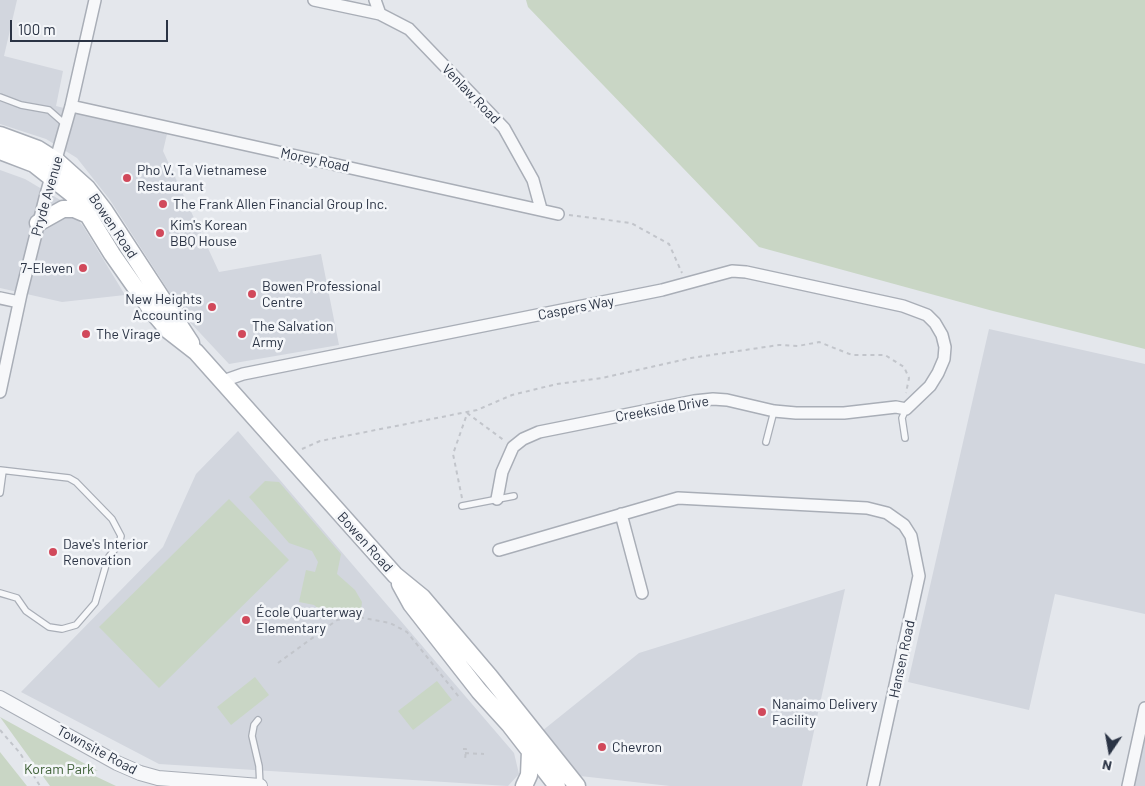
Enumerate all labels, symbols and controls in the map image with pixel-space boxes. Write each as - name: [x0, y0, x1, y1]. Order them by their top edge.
- scale bar: [12, 10, 170, 42]
- text: 100 m: [18, 20, 56, 38]
- street label: Venlaw Road: [438, 61, 504, 127]
- street label: Morey Road: [279, 144, 351, 176]
- street label: Pryde Avenue: [28, 154, 66, 238]
- place label: Pho V. Ta Vietnamese Restaurant: [137, 162, 267, 194]
- marker: Pho V. Ta Vietnamese Restaurant: [121, 172, 133, 184]
- street label: Bowen Road: [85, 190, 141, 262]
- place label: The Frank Allen Financial Group Inc.: [173, 196, 388, 212]
- marker: The Frank Allen Financial Group Inc.: [157, 198, 169, 210]
- place label: Kim's Korean BBQ House: [170, 217, 247, 250]
- marker: Kim's Korean BBQ House: [154, 227, 166, 239]
- place label: 7-Eleven: [20, 260, 73, 276]
- marker: 7-Eleven: [77, 262, 89, 274]
- place label: Bowen Professional Centre: [262, 278, 381, 310]
- marker: Bowen Professional Centre: [246, 288, 258, 300]
- place label: New Heights Accounting: [125, 291, 202, 324]
- street label: Caspers Way: [537, 292, 615, 324]
- marker: New Heights Accounting: [206, 301, 218, 313]
- place label: The Salvation Army: [252, 318, 334, 351]
- place label: The Virage: [96, 326, 161, 342]
- marker: The Virage: [80, 328, 92, 340]
- marker: The Salvation Army: [236, 328, 248, 340]
- street label: Creekside Drive: [614, 392, 710, 426]
- street label: Bowen Road: [334, 509, 396, 575]
- place label: Dave's Interior Renovation: [63, 536, 148, 568]
- marker: Dave's Interior Renovation: [47, 546, 59, 558]
- place label: École Quarterway Elementary: [256, 604, 362, 636]
- marker: École Quarterway Elementary: [240, 614, 252, 626]
- street label: Hansen Road: [886, 618, 918, 700]
- place label: Nanaimo Delivery Facility: [772, 696, 878, 729]
- marker: Nanaimo Delivery Facility: [756, 706, 768, 718]
- street label: Townsite Road: [54, 722, 140, 778]
- north arrow: [1085, 726, 1135, 776]
- place label: Chevron: [612, 739, 662, 755]
- marker: Chevron: [596, 741, 608, 753]
- text: N: [1100, 757, 1113, 775]
- park label: Koram Park: [24, 761, 94, 777]

